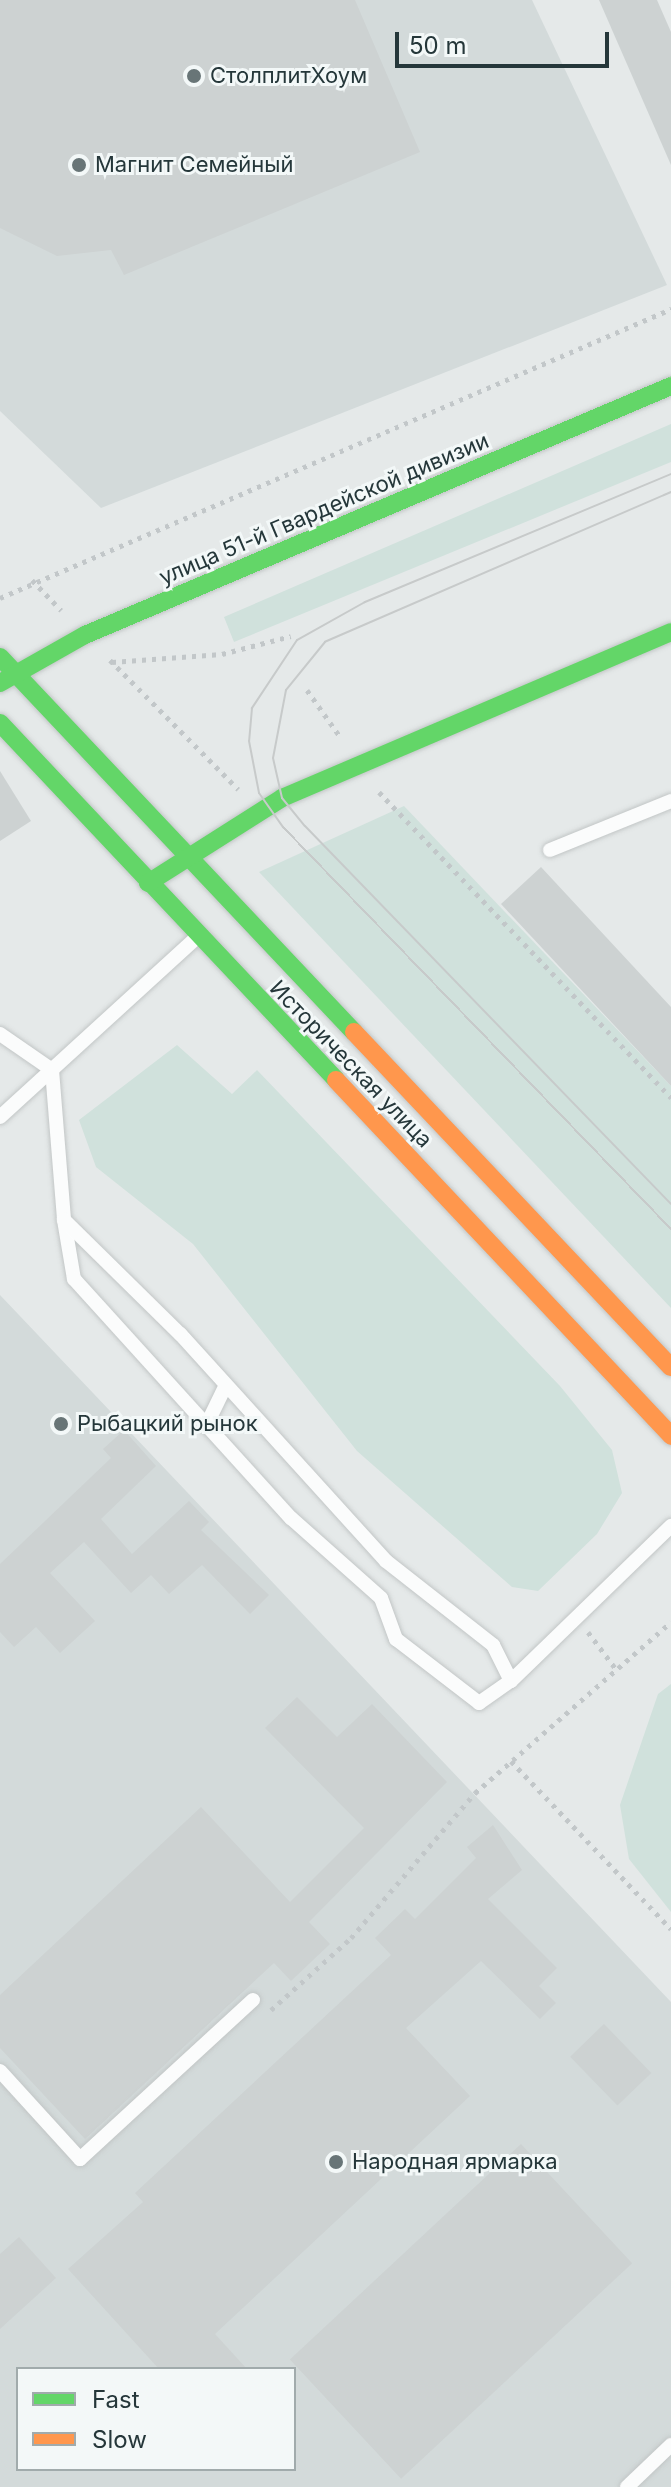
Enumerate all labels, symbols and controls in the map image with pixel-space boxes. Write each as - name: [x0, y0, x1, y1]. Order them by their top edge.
- scale bar: [399, 16, 613, 66]
- text: 50 m: [409, 31, 467, 60]
- place label: СтолплитХоум: [210, 63, 367, 89]
- marker: СтолплитХоум: [185, 67, 203, 85]
- place label: Магнит Семейный: [95, 152, 294, 178]
- marker: Магнит Семейный: [70, 156, 88, 174]
- street label: улица 51-й Гвардейской дивизии: [155, 427, 493, 591]
- street label: Историческая улица: [264, 975, 438, 1153]
- place label: Рыбацкий рынок: [77, 1411, 258, 1437]
- marker: Рыбацкий рынок: [52, 1415, 70, 1433]
- place label: Народная ярмарка: [352, 2149, 558, 2175]
- marker: Народная ярмарка: [327, 2153, 345, 2171]
- legend: [16, 2367, 296, 2471]
- text: Fast: [92, 2385, 140, 2414]
- text: Slow: [92, 2425, 147, 2454]

